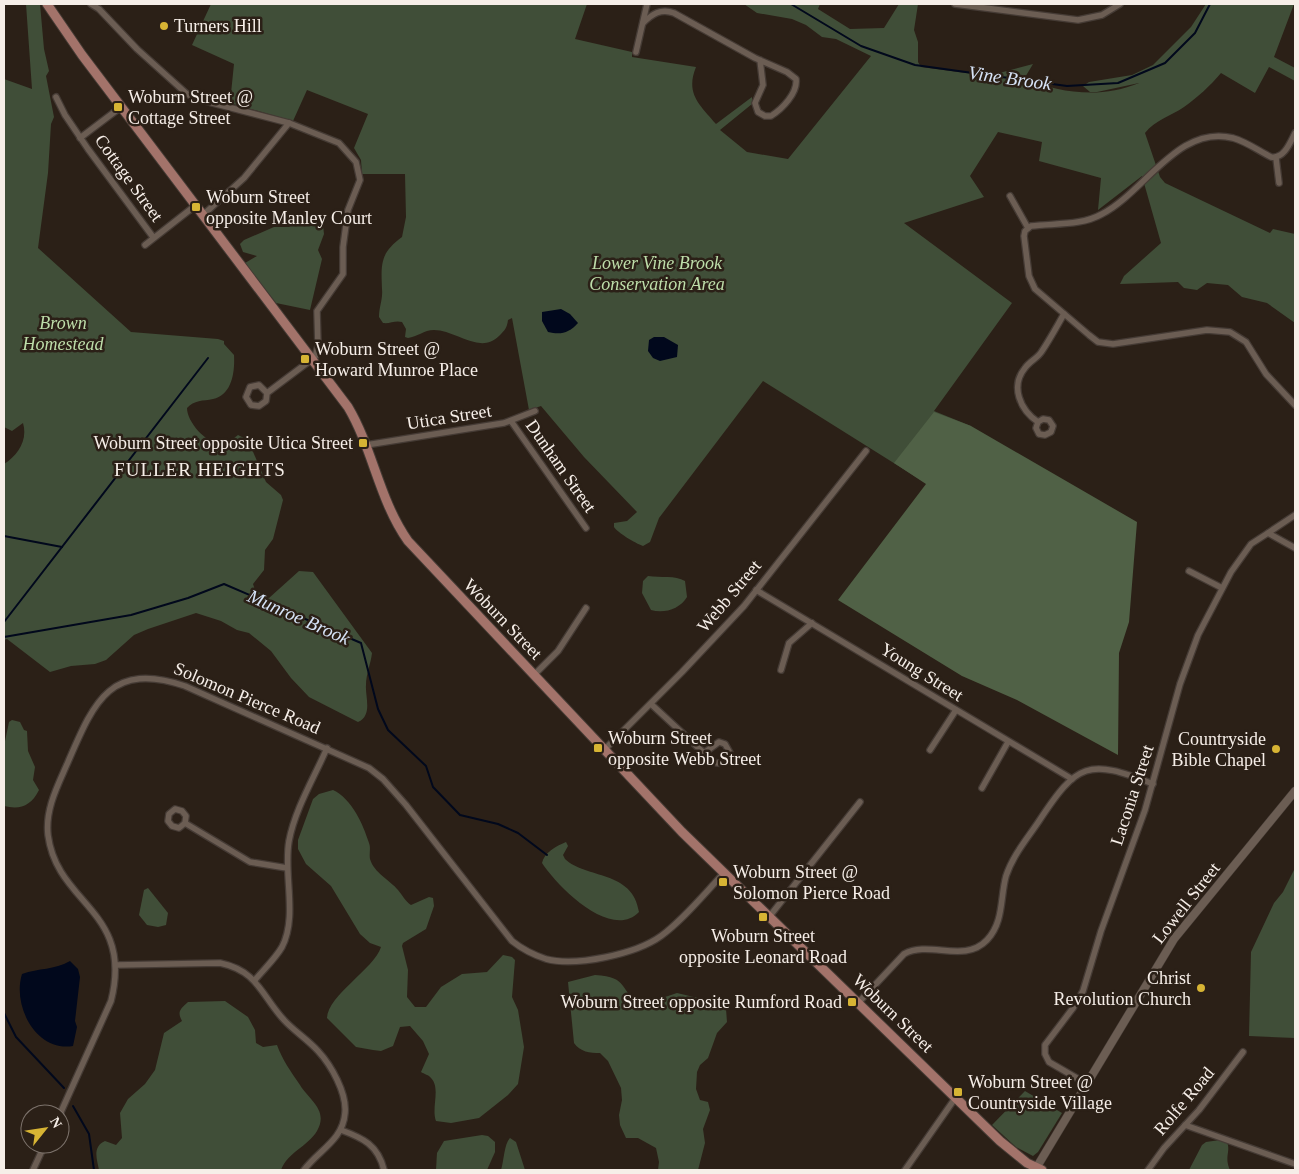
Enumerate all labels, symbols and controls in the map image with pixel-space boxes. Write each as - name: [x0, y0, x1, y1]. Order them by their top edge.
- place label: Turners Hill: [174, 16, 262, 36]
- marker: Turners Hill: [158, 20, 170, 32]
- water label: Vine Brook: [967, 62, 1054, 94]
- place label: Woburn Street @ Cottage Street: [128, 87, 253, 128]
- marker: Woburn Street @ Cottage Street: [112, 101, 124, 113]
- street label: Cottage Street: [91, 131, 167, 225]
- place label: Woburn Street opposite Manley Court: [206, 187, 372, 228]
- marker: Woburn Street opposite Manley Court: [190, 201, 202, 213]
- park label: Lower Vine Brook Conservation Area: [589, 253, 725, 294]
- park label: Brown Homestead: [22, 313, 104, 354]
- place label: Woburn Street @ Howard Munroe Place: [315, 339, 478, 380]
- marker: Woburn Street @ Howard Munroe Place: [299, 353, 311, 365]
- street label: Utica Street: [405, 400, 493, 434]
- street label: Dunham Street: [522, 416, 600, 516]
- place label: Woburn Street opposite Utica Street: [94, 433, 353, 453]
- marker: Woburn Street opposite Utica Street: [357, 437, 369, 449]
- district label: FULLER HEIGHTS: [114, 459, 286, 480]
- street label: Webb Street: [693, 556, 765, 636]
- street label: Woburn Street: [460, 575, 546, 663]
- water label: Munroe Brook: [244, 585, 354, 649]
- street label: Young Street: [877, 639, 967, 705]
- street label: Solomon Pierce Road: [171, 658, 323, 738]
- place label: Woburn Street opposite Webb Street: [608, 728, 761, 769]
- place label: Countryside Bible Chapel: [1172, 729, 1266, 770]
- marker: Woburn Street opposite Webb Street: [592, 742, 604, 754]
- street label: Laconia Street: [1106, 742, 1158, 848]
- marker: Countryside Bible Chapel: [1270, 743, 1282, 755]
- street label: Lowell Street: [1148, 858, 1224, 948]
- place label: Woburn Street @ Solomon Pierce Road: [733, 862, 890, 903]
- marker: Woburn Street @ Solomon Pierce Road: [717, 876, 729, 888]
- marker: Woburn Street opposite Leonard Road: [757, 911, 769, 923]
- place label: Woburn Street opposite Leonard Road: [679, 926, 847, 967]
- place label: Christ Revolution Church: [1054, 968, 1191, 1009]
- street label: Woburn Street: [849, 970, 937, 1056]
- marker: Christ Revolution Church: [1195, 982, 1207, 994]
- place label: Woburn Street opposite Rumford Road: [560, 992, 842, 1012]
- marker: Woburn Street opposite Rumford Road: [846, 996, 858, 1008]
- street label: Rolfe Road: [1150, 1063, 1218, 1139]
- place label: Woburn Street @ Countryside Village: [968, 1072, 1112, 1113]
- marker: Woburn Street @ Countryside Village: [952, 1086, 964, 1098]
- north arrow: [20, 1104, 70, 1154]
- text: N: [47, 1115, 65, 1131]

